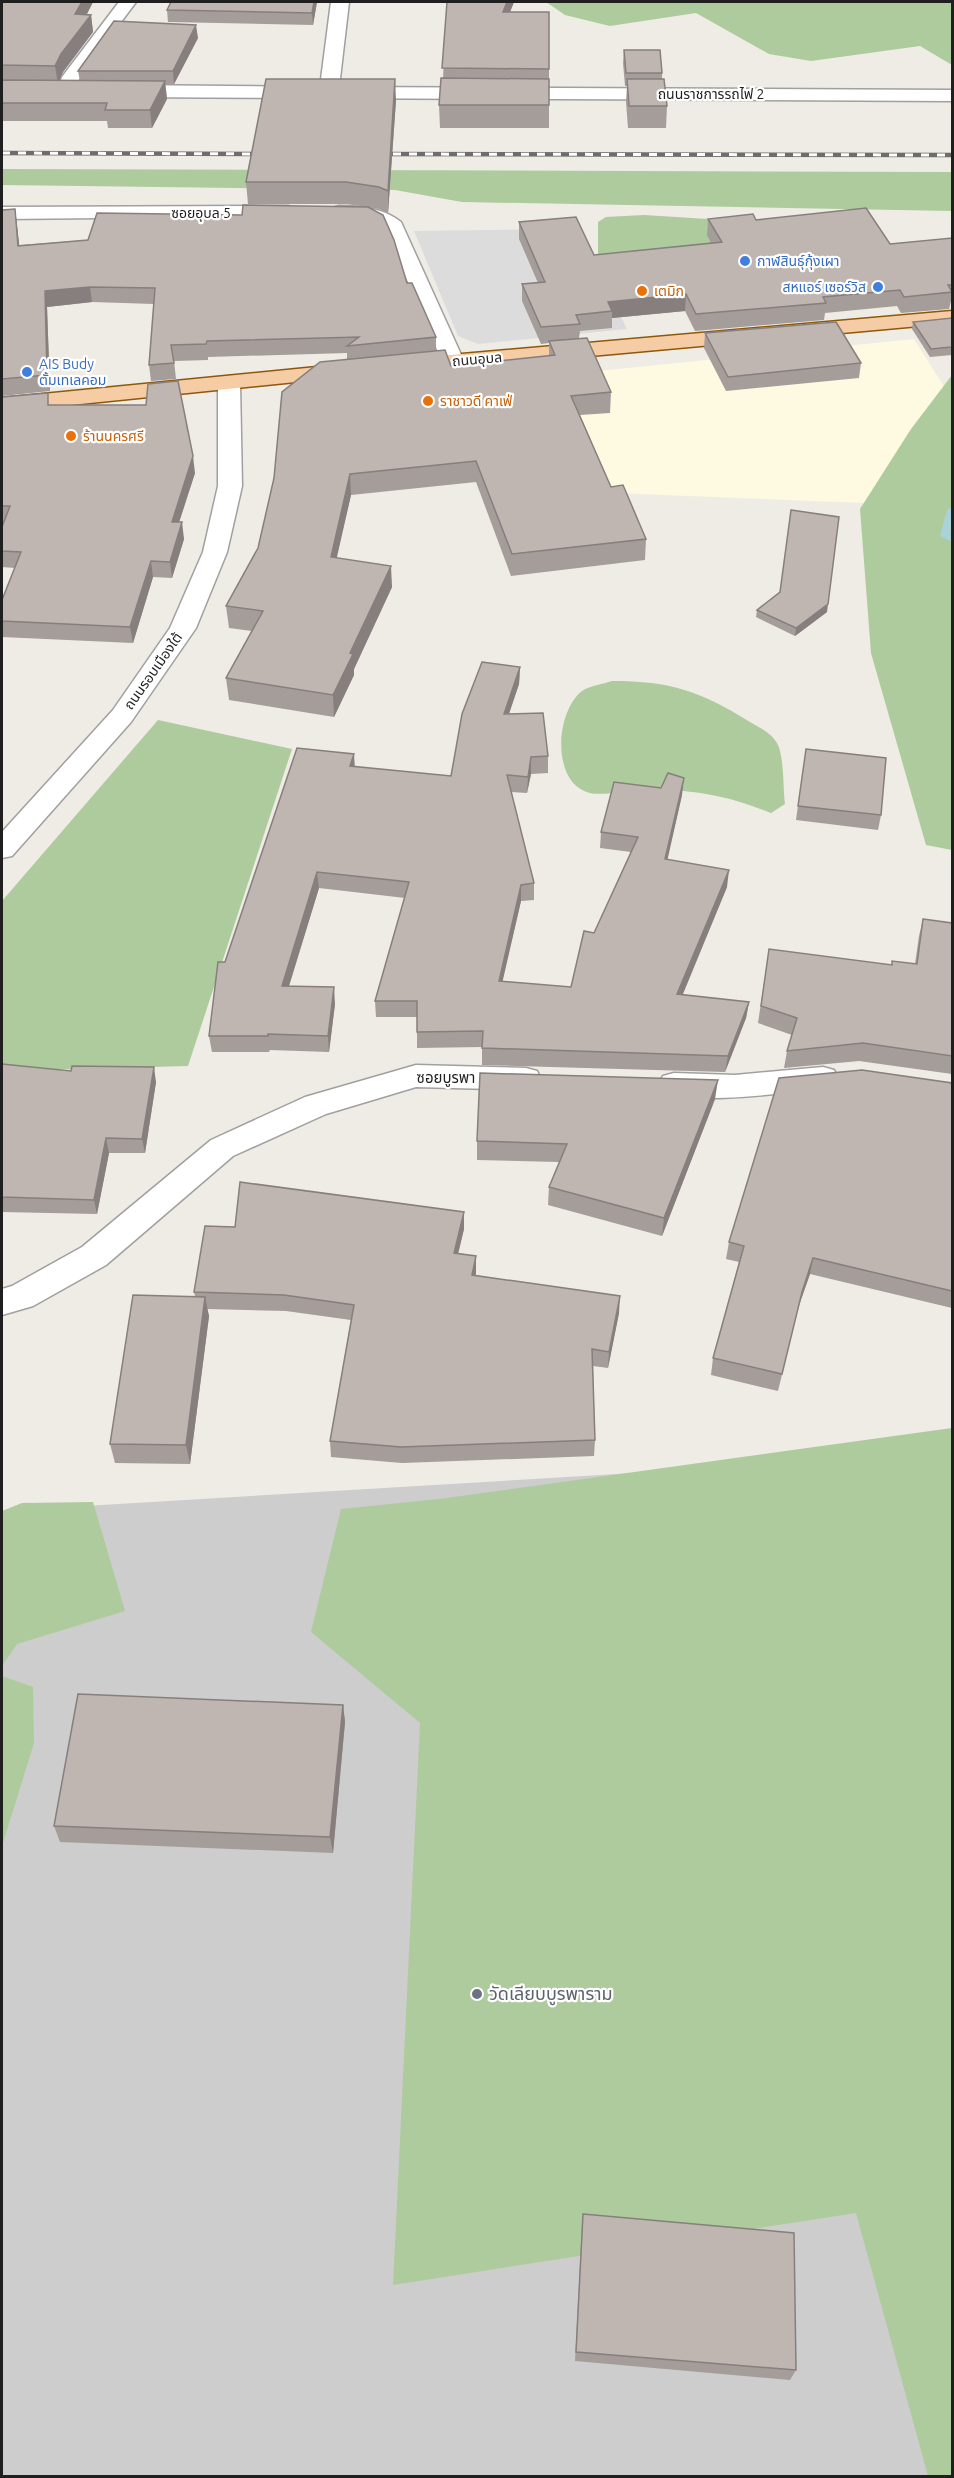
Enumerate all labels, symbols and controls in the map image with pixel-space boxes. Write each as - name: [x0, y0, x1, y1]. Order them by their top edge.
- street label: ถนนราชการรถไฟ 2: [658, 86, 764, 102]
- street label: ซอยอุบล 5: [171, 205, 231, 222]
- place label: กาฬสินธุ์กุ้งเผา: [757, 253, 839, 270]
- marker: กาฬสินธุ์กุ้งเผา: [738, 254, 752, 268]
- place label: สหแอร์ เซอร์วิส: [782, 279, 866, 295]
- marker: สหแอร์ เซอร์วิส: [871, 280, 885, 294]
- place label: เตมิก: [654, 283, 684, 299]
- marker: เตมิก: [635, 284, 649, 298]
- street label: ถนนอุบล: [451, 349, 503, 370]
- place label: AIS Budy ตั้มเทเลคอม: [39, 356, 106, 388]
- marker: AIS Budy ตั้มเทเลคอม: [20, 365, 34, 379]
- place label: ราชาวดี คาเฟ่: [440, 393, 513, 409]
- marker: ราชาวดี คาเฟ่: [421, 394, 435, 408]
- place label: ร้านนครศรี: [83, 428, 144, 444]
- marker: ร้านนครศรี: [64, 429, 78, 443]
- street label: ถนนรอบเมืองใต้: [121, 630, 185, 712]
- street label: ซอยบูรพา: [417, 1069, 475, 1087]
- place label: วัดเลียบบูรพาราม: [489, 1983, 613, 2006]
- marker: วัดเลียบบูรพาราม: [470, 1987, 484, 2001]

